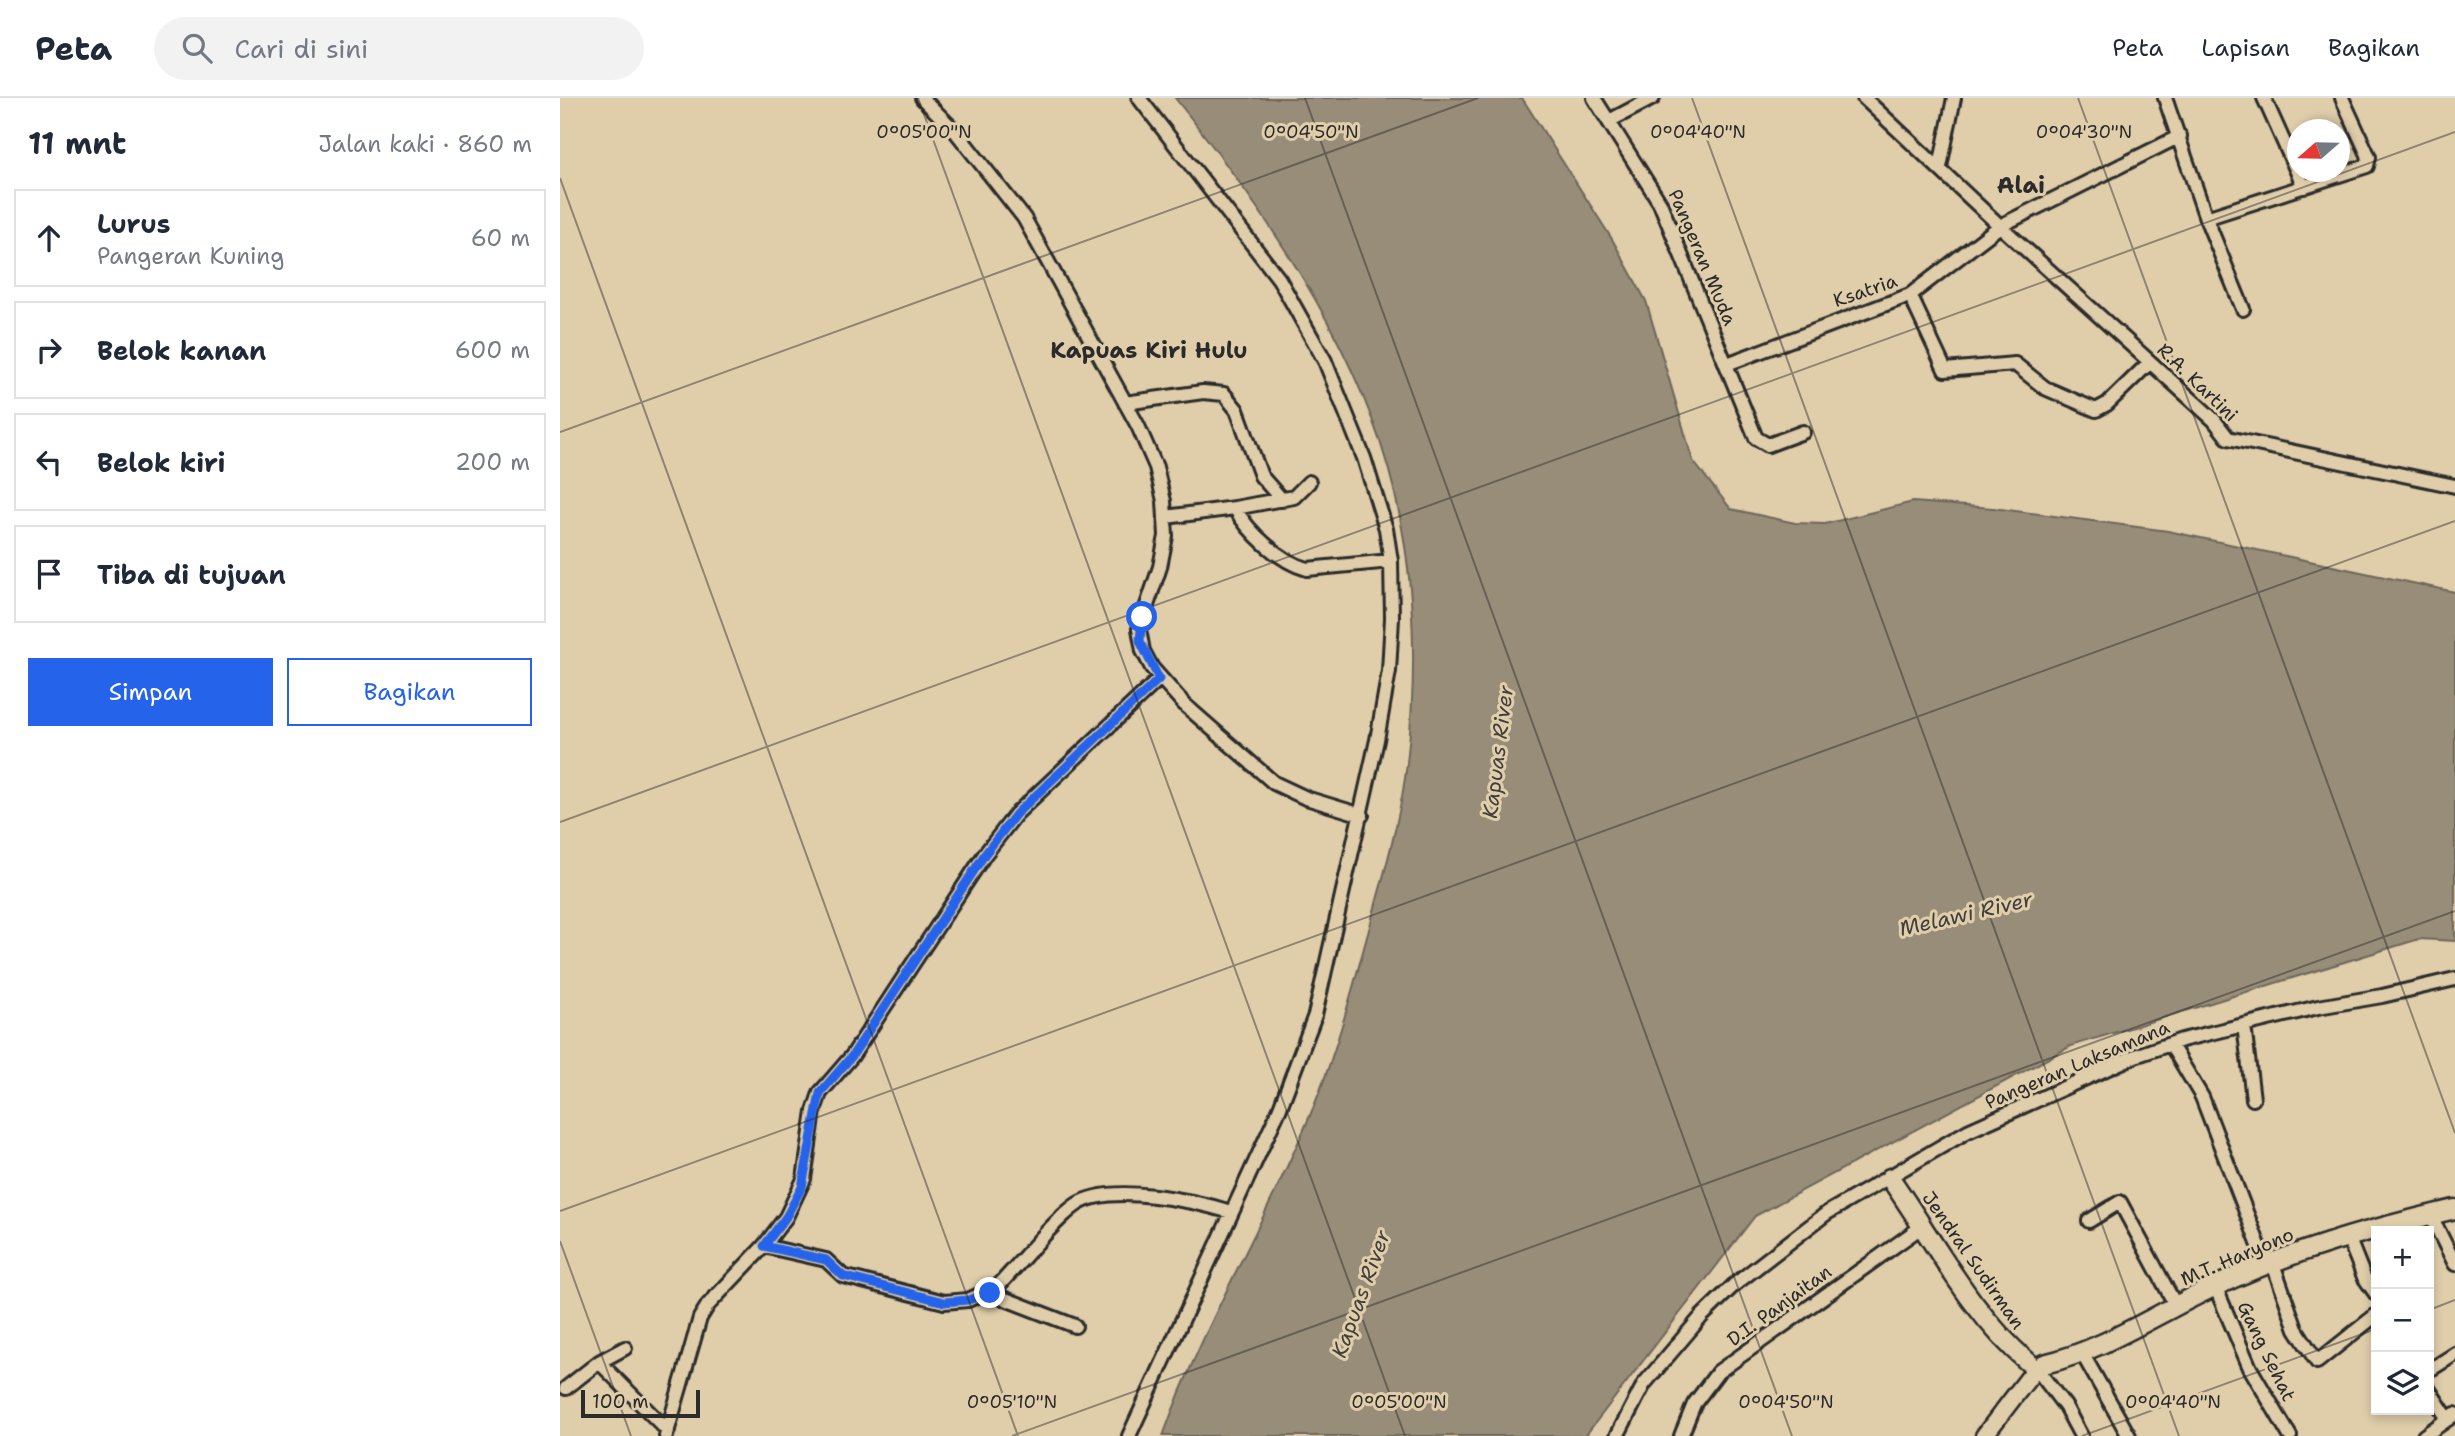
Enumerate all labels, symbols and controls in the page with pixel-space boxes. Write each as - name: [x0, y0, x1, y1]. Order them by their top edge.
- search box: [154, 17, 644, 80]
- text: Peta: [35, 26, 112, 71]
- icon: search: [178, 29, 216, 67]
- text: Cari di sini: [234, 31, 368, 66]
- text: Peta: [2112, 32, 2163, 64]
- text: Lapisan: [2201, 32, 2290, 64]
- text: Bagikan: [2328, 32, 2420, 64]
- north arrow: [2287, 119, 2350, 182]
- text: 0°05'00"N: [876, 120, 972, 144]
- text: 0°04'50"N: [1263, 120, 1359, 144]
- text: 0°04'40"N: [1650, 120, 1746, 144]
- text: 0°04'30"N: [2036, 120, 2132, 144]
- text: 11 mnt: [28, 123, 126, 164]
- text: Jalan kaki · 860 m: [318, 129, 532, 159]
- district label: Alai: [1997, 170, 2045, 200]
- street label: Pangeran Muda: [1663, 185, 1743, 329]
- text: Lurus: [97, 206, 170, 241]
- icon: ahead: [30, 219, 68, 257]
- text: 60 m: [471, 223, 530, 253]
- text: Pangeran Kuning: [97, 241, 284, 271]
- street label: Ksatria: [1830, 268, 1901, 313]
- icon: right: [30, 331, 68, 369]
- text: Belok kanan: [97, 333, 266, 368]
- text: 600 m: [455, 335, 530, 365]
- district label: Kapuas Kiri Hulu: [1050, 335, 1248, 365]
- street label: R.A. Kartini: [2152, 338, 2243, 427]
- icon: left: [30, 443, 68, 481]
- text: Belok kiri: [97, 445, 226, 480]
- text: 200 m: [455, 447, 530, 477]
- icon: arrive: [30, 555, 68, 593]
- text: Tiba di tujuan: [97, 557, 286, 592]
- route start: [1126, 601, 1157, 632]
- button: Simpan: [28, 658, 273, 726]
- button: Bagikan: [287, 658, 532, 726]
- water label: Kapuas River: [1476, 683, 1520, 820]
- water label: Melawi River: [1897, 885, 2036, 943]
- street label: Pangeran Laksamana: [1981, 1014, 2173, 1115]
- street label: Jendral Sudirman: [1917, 1186, 2031, 1334]
- street label: M.T. Haryono: [2177, 1221, 2297, 1291]
- water label: Kapuas River: [1325, 1225, 1397, 1362]
- map controls: [2371, 1226, 2434, 1415]
- button: +: [2371, 1226, 2434, 1289]
- street label: D.I. Panjaitan: [1722, 1259, 1837, 1352]
- route end: [974, 1277, 1005, 1308]
- button: −: [2371, 1289, 2434, 1352]
- street label: Gang Sehat: [2232, 1297, 2301, 1405]
- button: layers: [2371, 1352, 2434, 1415]
- scale bar: [581, 1387, 700, 1419]
- text: 100 m: [592, 1389, 649, 1414]
- text: 0°05'10"N: [967, 1390, 1057, 1414]
- text: 0°05'00"N: [1351, 1390, 1447, 1414]
- text: 0°04'50"N: [1738, 1390, 1834, 1414]
- text: 0°04'40"N: [2125, 1390, 2221, 1414]

